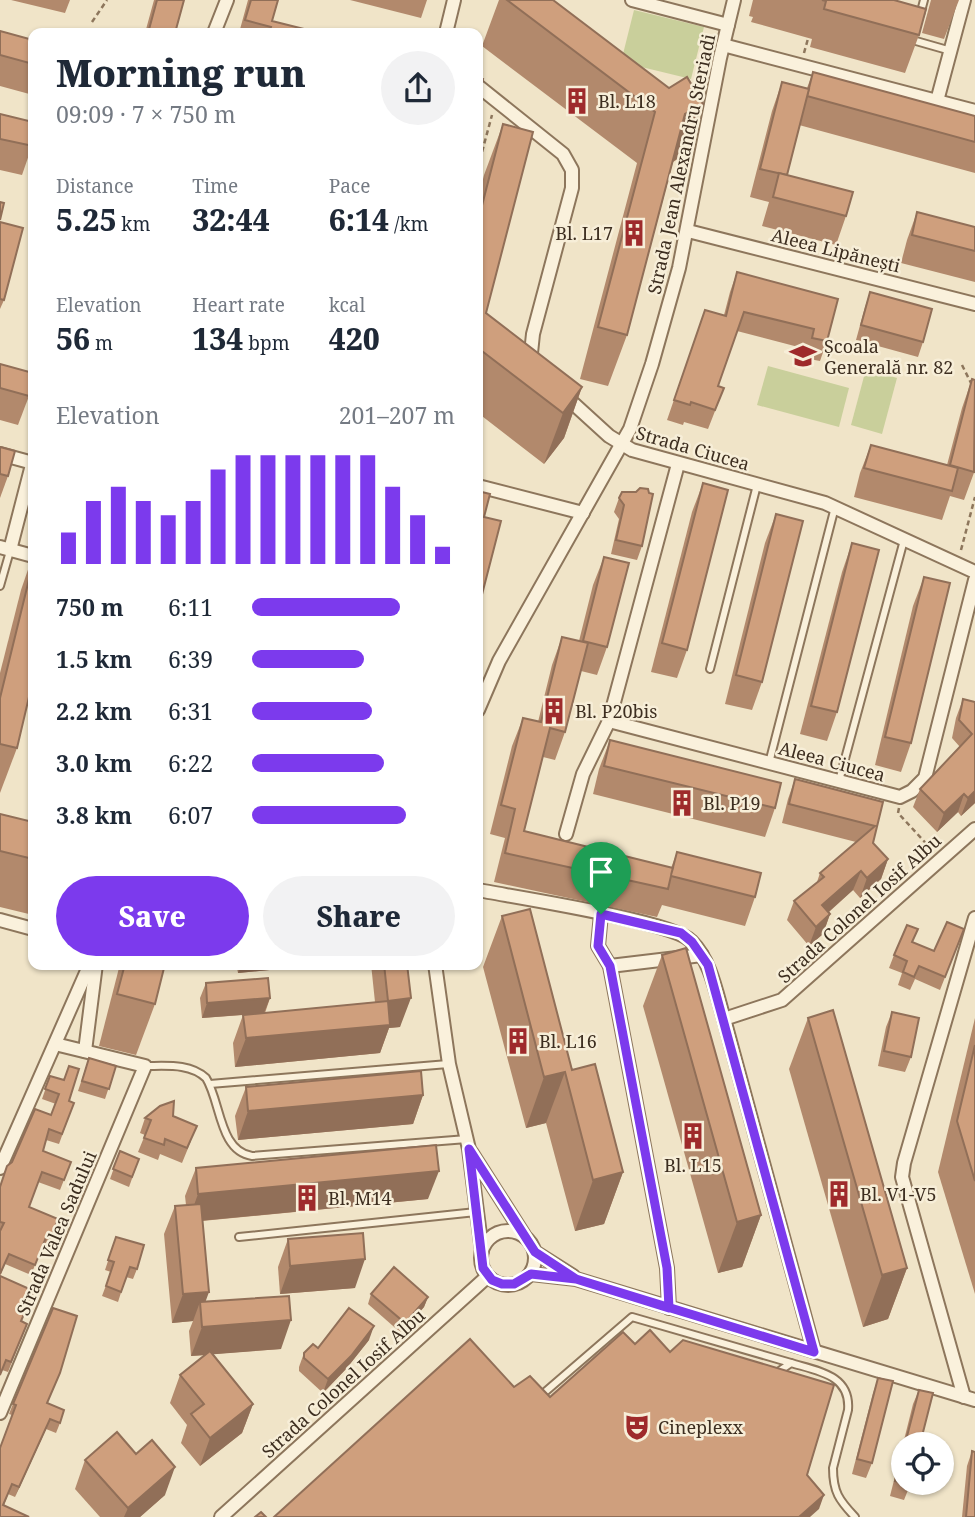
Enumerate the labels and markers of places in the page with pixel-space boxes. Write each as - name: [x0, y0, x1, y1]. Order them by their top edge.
- building icon: Bl. L18: [562, 86, 592, 116]
- place label: Bl. L18: [598, 89, 656, 113]
- building icon: Bl. L17: [619, 218, 649, 248]
- place label: Bl. L17: [555, 221, 613, 245]
- place label: Școala Generală nr. 82: [824, 334, 953, 379]
- school or university icon: Școala Generală nr. 82: [788, 341, 818, 371]
- building icon: Bl. P20bis: [539, 696, 569, 726]
- place label: Bl. P20bis: [575, 699, 657, 723]
- building icon: Bl. P19: [667, 788, 697, 818]
- place label: Bl. P19: [703, 791, 761, 815]
- pin: [571, 842, 631, 914]
- building icon: Bl. L16: [503, 1026, 533, 1056]
- place label: Bl. L16: [539, 1029, 597, 1053]
- building icon: Bl. L15: [678, 1121, 708, 1151]
- place label: Bl. L15: [664, 1153, 722, 1177]
- building icon: Bl. V1-V5: [824, 1179, 854, 1209]
- place label: Bl. V1-V5: [860, 1182, 937, 1206]
- building icon: Bl. M14: [292, 1183, 322, 1213]
- place label: Bl. M14: [328, 1186, 392, 1210]
- theatre icon: Cineplexx: [622, 1412, 652, 1442]
- place label: Cineplexx: [658, 1415, 744, 1439]

